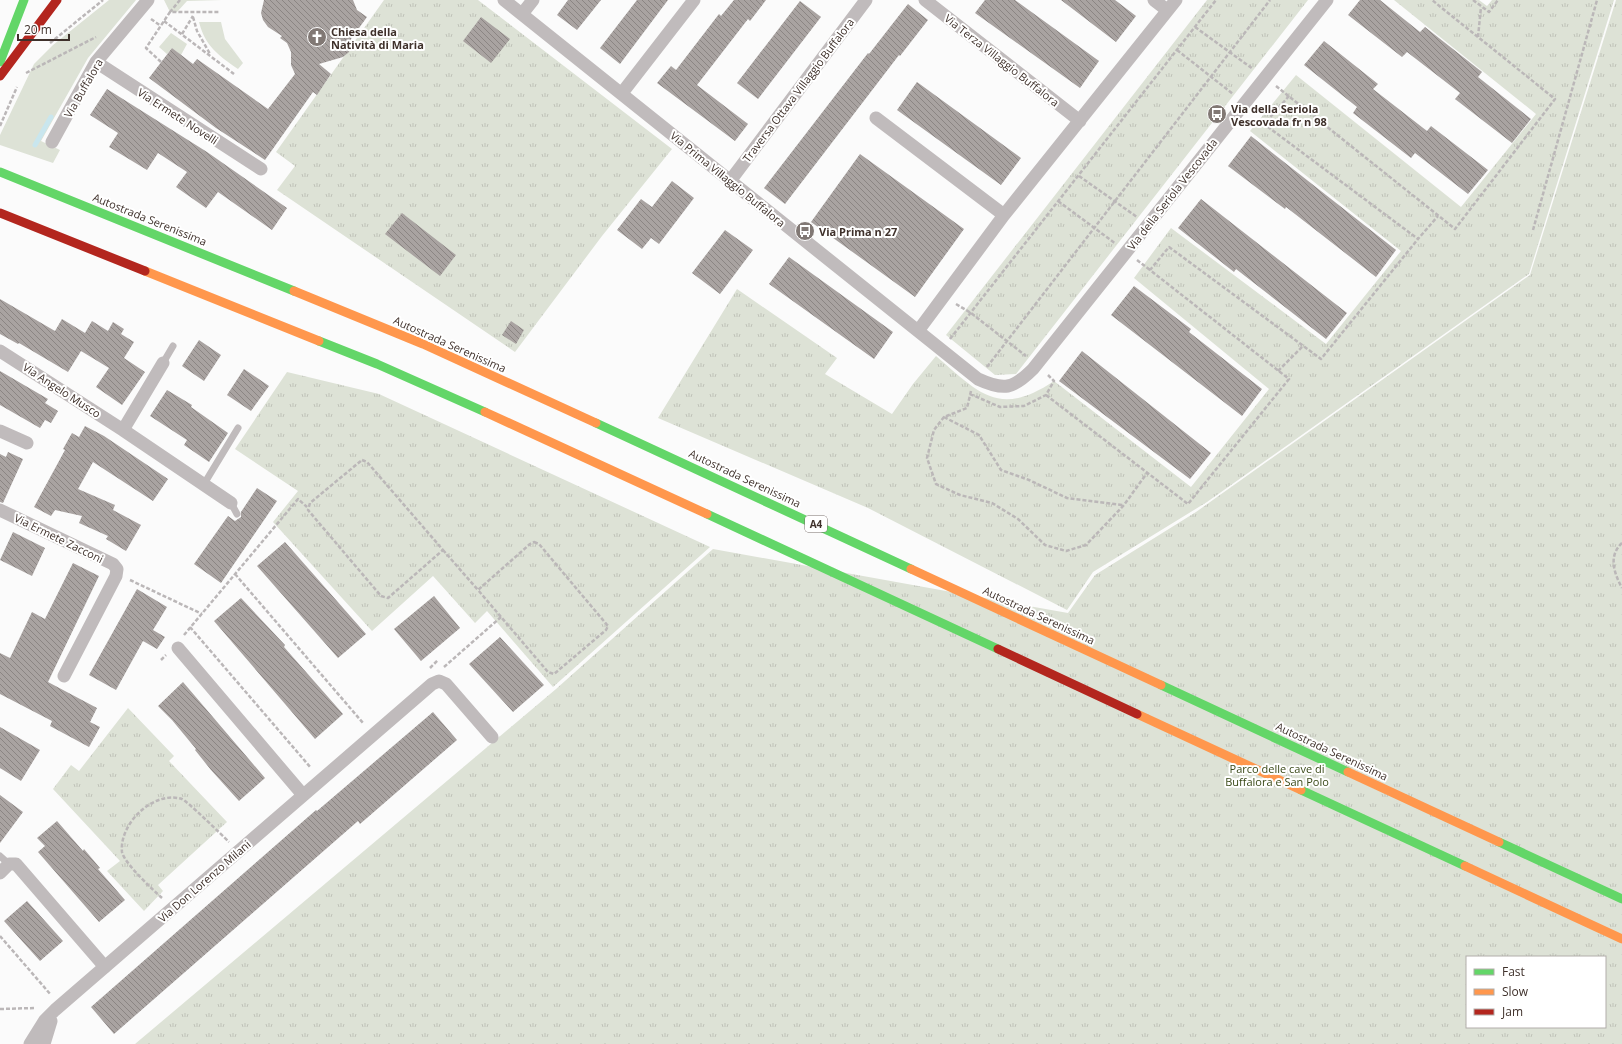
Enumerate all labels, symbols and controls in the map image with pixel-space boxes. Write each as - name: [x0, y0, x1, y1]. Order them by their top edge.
- street label: Via Terza Villaggio Buffalora: [942, 10, 1062, 110]
- street label: Traversa Ottava Villaggio Buffalora: [739, 15, 857, 165]
- scale bar: [18, 16, 69, 42]
- text: 20 m: [24, 21, 52, 38]
- place label: Chiesa della Natività di Maria: [331, 24, 424, 52]
- church icon: Chiesa della Natività di Maria: [306, 26, 328, 48]
- street label: Via Buffalora: [60, 56, 106, 120]
- street label: Via Ermete Novelli: [135, 84, 221, 148]
- place label: Via della Seriola Vescovada fr n 98: [1231, 101, 1327, 129]
- bus stop icon: Via della Seriola Vescovada fr n 98: [1206, 103, 1228, 125]
- street label: Via Prima Villaggio Buffalora: [667, 128, 789, 230]
- street label: Via della Seriola Vescovada: [1124, 135, 1220, 253]
- street label: Autostrada Serenissima: [91, 189, 209, 249]
- bus stop icon: Via Prima n 27: [794, 220, 816, 242]
- place label: Via Prima n 27: [819, 224, 897, 239]
- street label: Autostrada Serenissima: [391, 312, 509, 376]
- street label: Via Angelo Musco: [20, 359, 104, 421]
- street label: Autostrada Serenissima: [687, 445, 803, 511]
- street label: Via Ermete Zacconi: [12, 510, 106, 566]
- road number: A4: [805, 516, 827, 532]
- street label: Autostrada Serenissima: [981, 582, 1097, 648]
- street label: Autostrada Serenissima: [1274, 718, 1390, 784]
- park label: Parco delle cave di Buffalora e San Polo: [1225, 761, 1329, 789]
- street label: Via Don Lorenzo Milani: [155, 837, 253, 925]
- legend: [1466, 956, 1606, 1028]
- text: Fast: [1502, 963, 1525, 980]
- text: Slow: [1502, 983, 1529, 1000]
- text: Jam: [1501, 1003, 1523, 1020]

